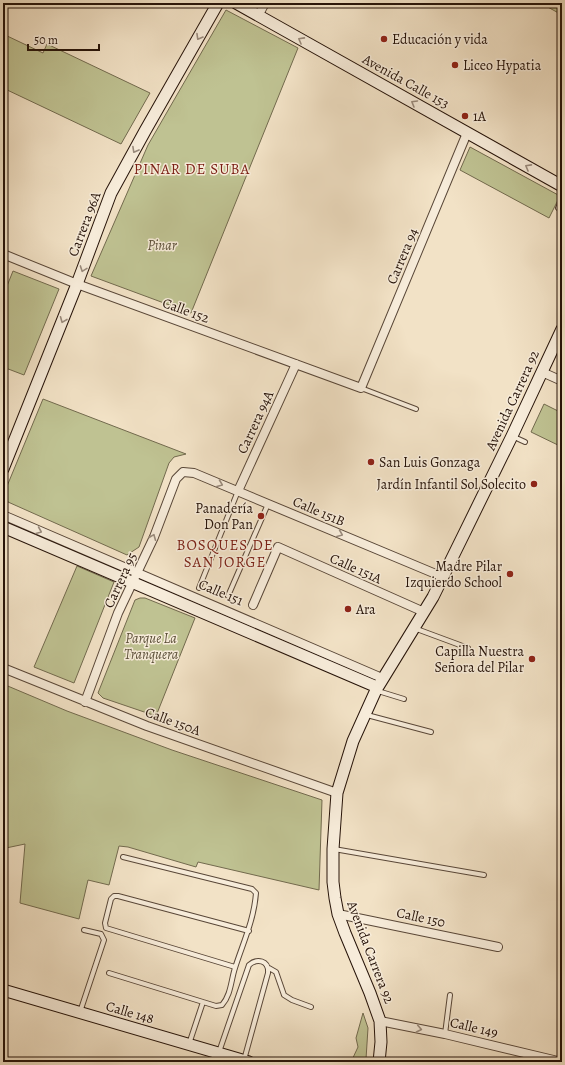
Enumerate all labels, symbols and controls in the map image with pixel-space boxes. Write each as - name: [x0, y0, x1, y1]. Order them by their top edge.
- scale bar: [28, 26, 99, 52]
- place label: Educación y vida: [392, 30, 488, 49]
- text: 50 m: [34, 32, 58, 48]
- one-way arrow: [197, 33, 204, 40]
- marker: Educación y vida: [379, 34, 389, 44]
- one-way arrow: [298, 37, 305, 44]
- street label: Avenida Calle 153: [358, 49, 453, 113]
- place label: Liceo Hypatia: [463, 56, 542, 75]
- marker: Liceo Hypatia: [450, 60, 460, 70]
- one-way arrow: [411, 101, 419, 108]
- place label: 1A: [473, 107, 487, 126]
- marker: 1A: [460, 111, 470, 121]
- one-way arrow: [132, 146, 139, 153]
- district label: PINAR DE SUBA: [134, 159, 250, 179]
- one-way arrow: [525, 164, 532, 171]
- street label: Carrera 96A: [63, 188, 106, 259]
- street label: Carrera 94: [382, 225, 423, 287]
- park label: Pinar: [147, 236, 178, 255]
- one-way arrow: [79, 265, 87, 272]
- street label: Calle 152: [160, 293, 212, 328]
- one-way arrow: [59, 316, 67, 323]
- street label: Avenida Carrera 92: [481, 347, 544, 454]
- street label: Carrera 94A: [233, 387, 279, 457]
- place label: San Luis Gonzaga: [379, 453, 481, 472]
- marker: San Luis Gonzaga: [366, 457, 376, 467]
- place label: Jardín Infantil Sol Solecito: [377, 475, 526, 494]
- one-way arrow: [217, 479, 224, 487]
- marker: Jardín Infantil Sol Solecito: [529, 479, 539, 489]
- street label: Calle 151B: [290, 492, 348, 531]
- place label: Panadería Don Pan: [195, 499, 253, 534]
- marker: Panadería Don Pan: [256, 511, 266, 521]
- one-way arrow: [34, 526, 42, 534]
- one-way arrow: [337, 529, 344, 537]
- one-way arrow: [149, 534, 157, 541]
- district label: BOSQUES DE SAN JORGE: [176, 535, 274, 572]
- street label: Carrera 95: [99, 549, 142, 611]
- street label: Calle 151A: [327, 549, 386, 589]
- place label: Madre Pilar Izquierdo School: [405, 557, 503, 592]
- marker: Madre Pilar Izquierdo School: [505, 569, 515, 579]
- street label: Calle 151: [196, 575, 246, 610]
- place label: Ara: [355, 600, 376, 619]
- marker: Ara: [343, 604, 353, 614]
- park label: Parque La Tranquera: [124, 629, 179, 664]
- place label: Capilla Nuestra Señora del Pilar: [434, 642, 525, 677]
- marker: Capilla Nuestra Señora del Pilar: [527, 654, 537, 664]
- street label: Calle 150A: [143, 703, 204, 741]
- street label: Avenida Carrera 92: [342, 897, 399, 1006]
- street label: Calle 150: [395, 903, 447, 932]
- street label: Calle 148: [104, 997, 156, 1028]
- street label: Calle 149: [448, 1013, 500, 1042]
- one-way arrow: [415, 1024, 422, 1032]

